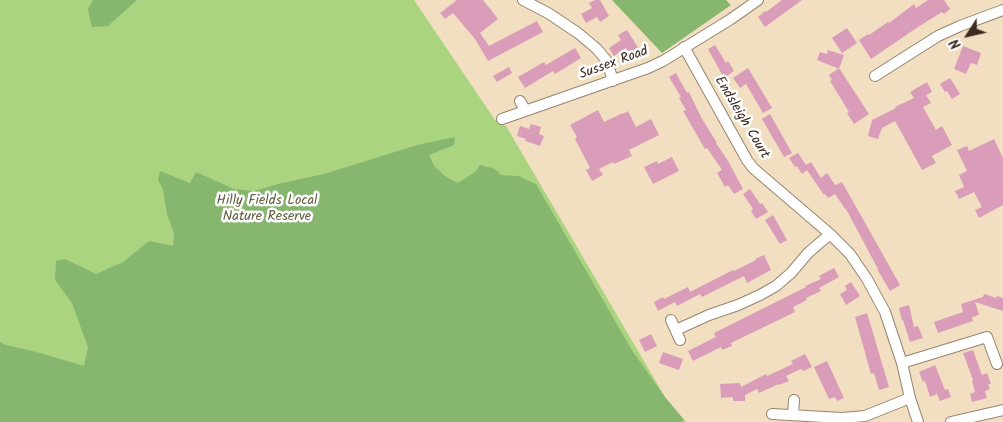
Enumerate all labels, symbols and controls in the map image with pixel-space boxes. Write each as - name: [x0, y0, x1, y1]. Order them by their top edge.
- north arrow: [943, 10, 993, 60]
- text: N: [944, 34, 967, 54]
- street label: Sussex Road: [577, 44, 651, 84]
- street label: Endsleigh Court: [710, 74, 772, 162]
- park label: Hilly Fields Local Nature Reserve: [217, 194, 317, 226]

